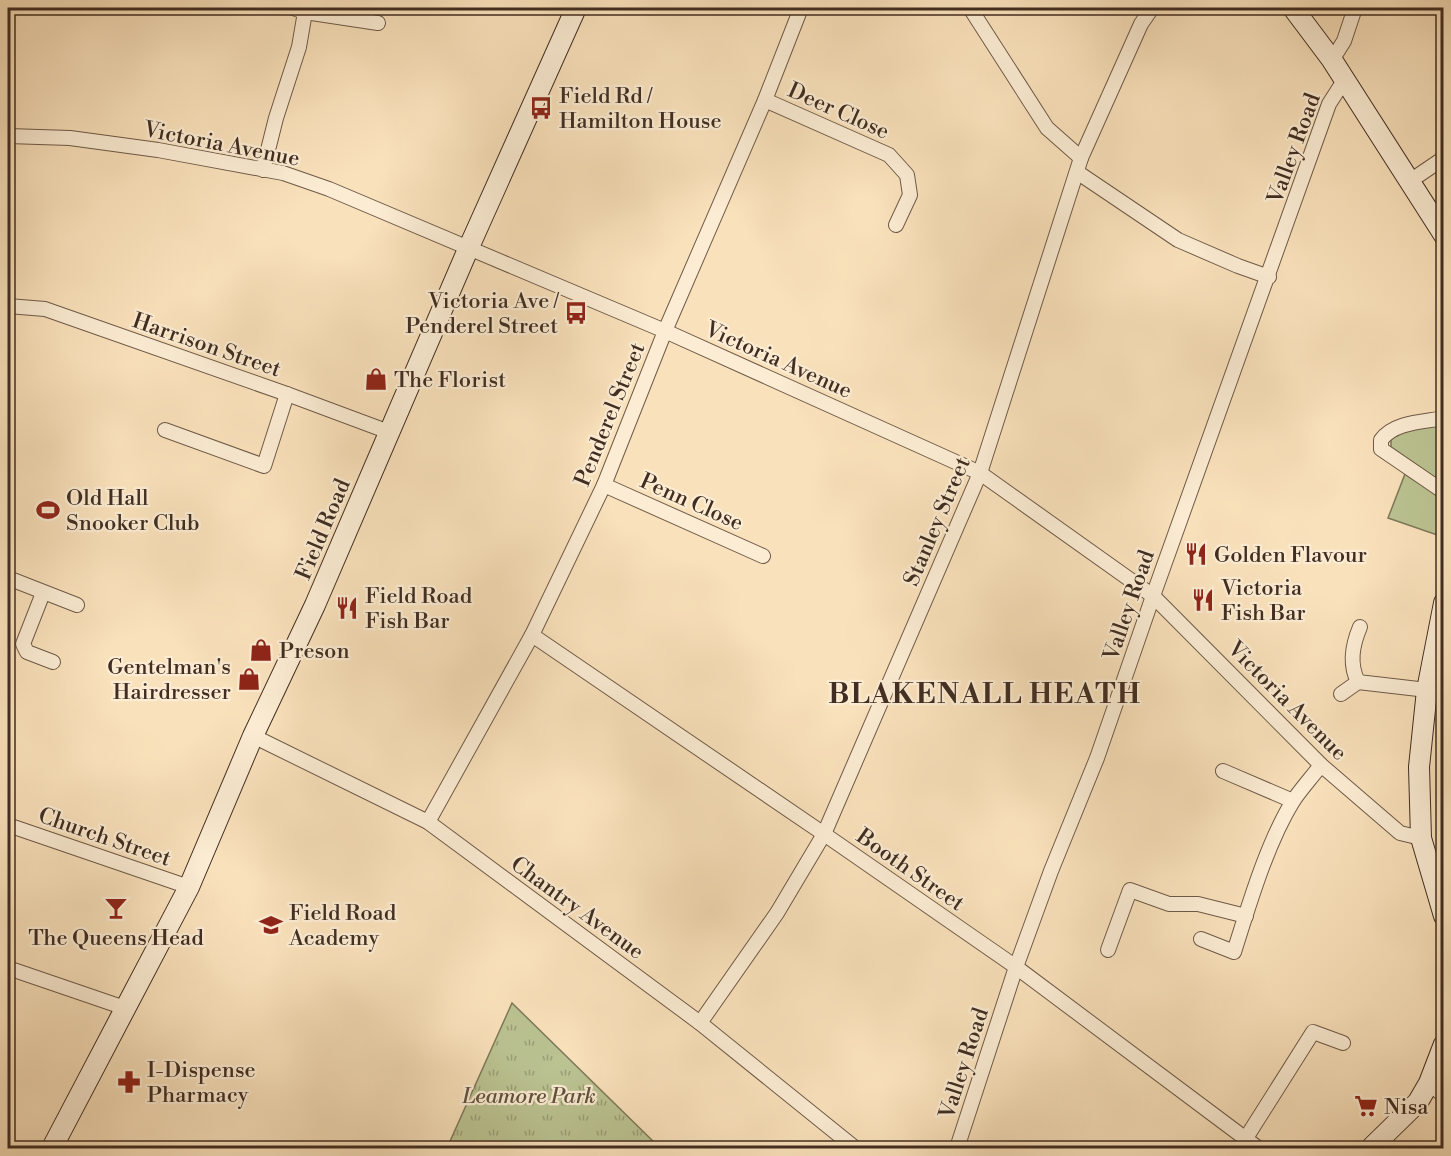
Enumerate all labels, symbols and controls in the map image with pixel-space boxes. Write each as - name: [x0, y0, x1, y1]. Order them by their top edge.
- street label: Deer Close: [784, 77, 893, 146]
- place label: Field Rd / Hamilton House: [559, 83, 722, 135]
- street label: Valley Road: [1262, 89, 1327, 208]
- bus stop icon: Field Rd / Hamilton House: [528, 95, 554, 121]
- street label: Victoria Avenue: [141, 116, 302, 173]
- place label: Victoria Ave / Penderel Street: [405, 288, 560, 340]
- bus stop icon: Victoria Ave / Penderel Street: [563, 300, 589, 326]
- street label: Harrison Street: [129, 307, 285, 384]
- street label: Victoria Avenue: [700, 315, 856, 405]
- street label: Penderel Street: [569, 339, 652, 490]
- shop icon: The Florist: [363, 366, 389, 392]
- place label: The Florist: [394, 367, 506, 394]
- street label: Stanley Street: [898, 453, 977, 590]
- street label: Penn Close: [636, 468, 747, 537]
- street label: Field Road: [290, 475, 357, 584]
- place label: Old Hall Snooker Club: [66, 485, 200, 537]
- sports icon: Old Hall Snooker Club: [35, 497, 61, 523]
- restaurant icon: Golden Flavour: [1183, 541, 1209, 567]
- place label: Golden Flavour: [1214, 542, 1367, 569]
- street label: Valley Road: [1098, 546, 1161, 665]
- place label: Victoria Fish Bar: [1220, 575, 1306, 627]
- place label: Field Road Fish Bar: [365, 583, 473, 635]
- restaurant icon: Victoria Fish Bar: [1190, 587, 1216, 613]
- restaurant icon: Field Road Fish Bar: [334, 595, 360, 621]
- street label: Victoria Avenue: [1221, 635, 1352, 767]
- shop icon: Preson: [248, 637, 274, 663]
- place label: Preson: [279, 638, 350, 665]
- place label: Gentelman's Hairdresser: [107, 654, 231, 706]
- shop icon: Gentelman's Hairdresser: [236, 666, 262, 692]
- district label: BLAKENALL HEATH: [828, 677, 1142, 712]
- street label: Church Street: [35, 802, 175, 873]
- street label: Booth Street: [850, 823, 969, 917]
- street label: Chantry Avenue: [505, 851, 649, 966]
- bar icon: The Queens Head: [103, 895, 129, 921]
- place label: Field Road Academy: [288, 900, 397, 952]
- school or university icon: Field Road Academy: [258, 912, 284, 938]
- place label: The Queens Head: [28, 925, 204, 952]
- street label: Valley Road: [933, 1004, 995, 1123]
- place label: I-Dispense Pharmacy: [147, 1057, 256, 1109]
- pharmacy icon: I-Dispense Pharmacy: [116, 1069, 142, 1095]
- park label: Leamore Park: [461, 1083, 596, 1110]
- supermarket icon: Nisa: [1353, 1093, 1379, 1119]
- place label: Nisa: [1384, 1094, 1429, 1121]

